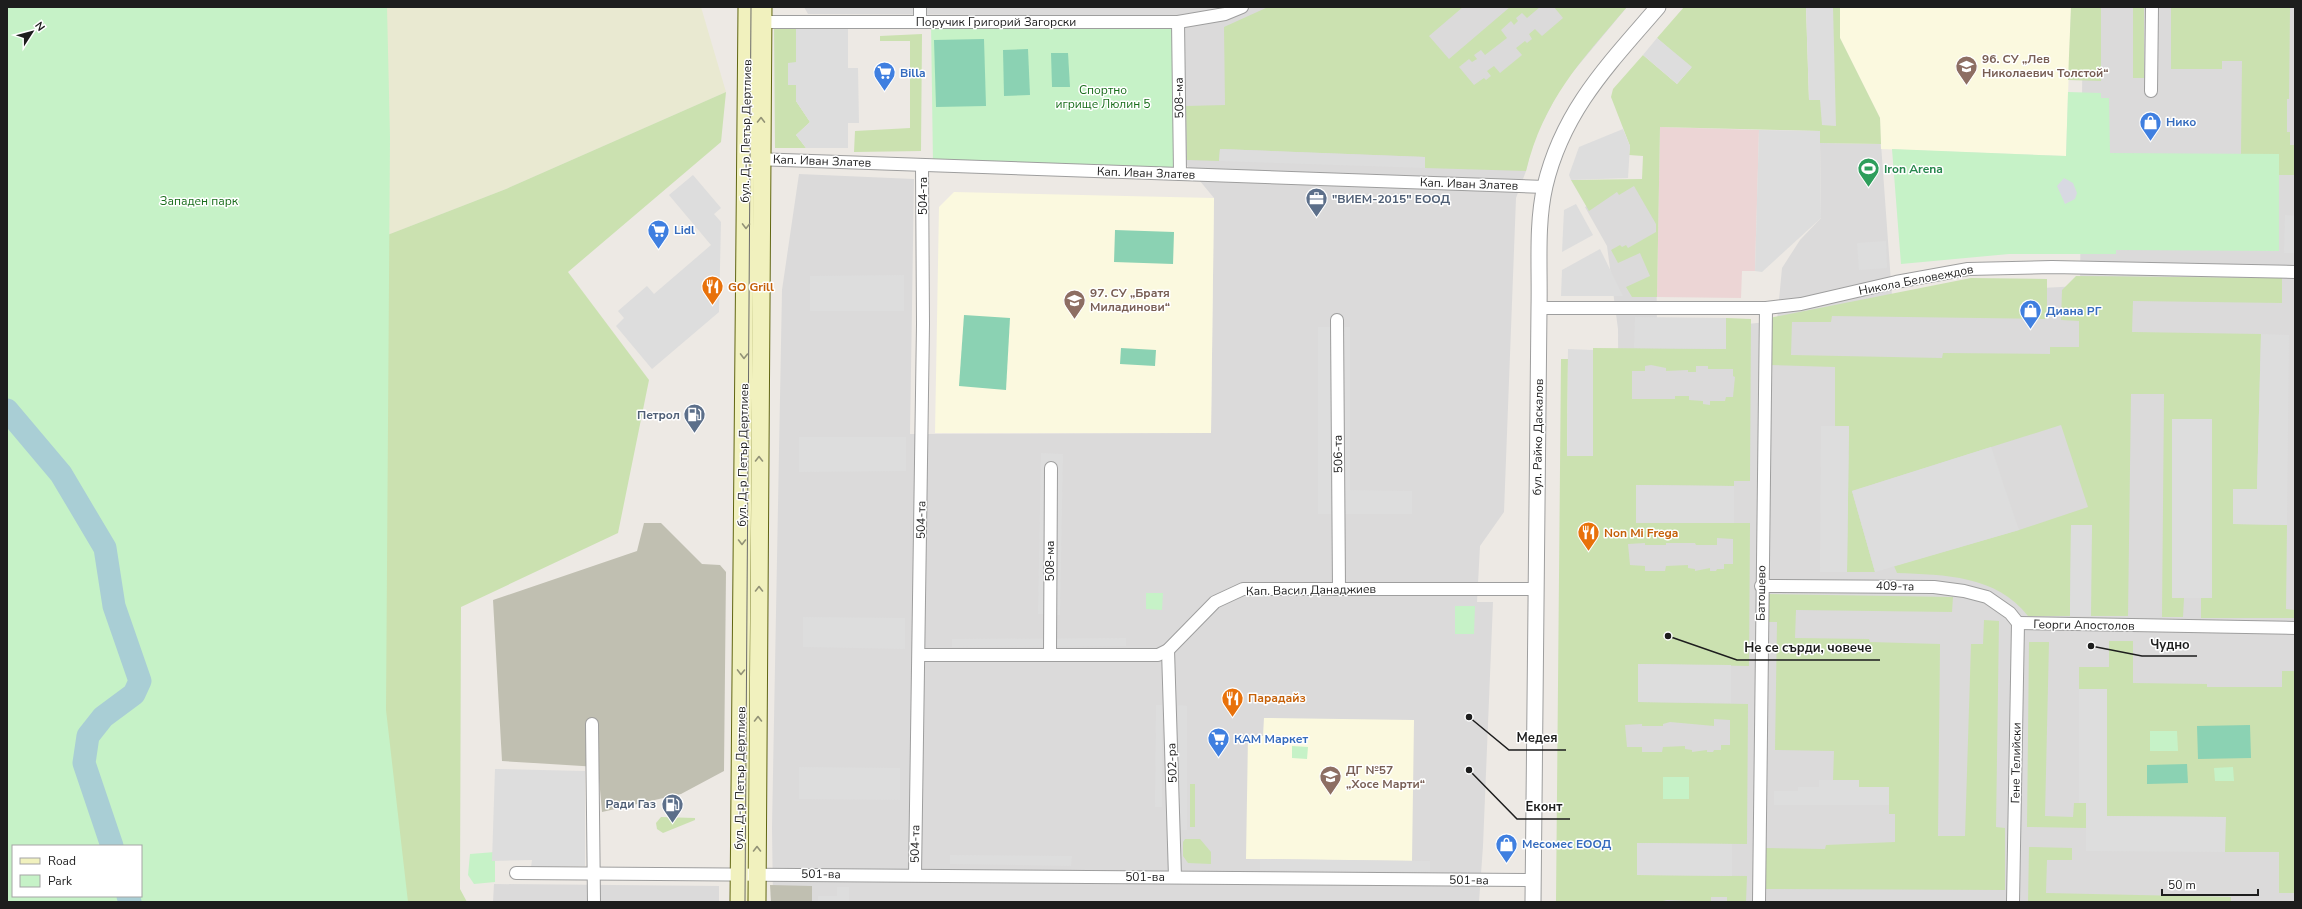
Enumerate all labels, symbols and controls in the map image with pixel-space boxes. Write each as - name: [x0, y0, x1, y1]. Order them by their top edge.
- north arrow: [12, 12, 52, 52]
- street label: Поручик Григорий Загорски: [916, 14, 1076, 30]
- text: N: [31, 19, 48, 34]
- place label: 96. СУ „Лев Николаевич Толстой“: [1982, 51, 2109, 81]
- school or university icon: 96. СУ „Лев Николаевич Толстой“: [1953, 53, 1979, 86]
- street label: бул. Д-р Петър Дертлиев: [737, 59, 755, 203]
- supermarket icon: Billa: [872, 60, 898, 93]
- place label: Billa: [900, 65, 926, 81]
- street label: 508-ма: [1171, 77, 1187, 119]
- park label: Спортно игрище Люлин 5: [1055, 82, 1151, 112]
- shop icon: Нико: [2137, 109, 2163, 142]
- place label: Нико: [2166, 114, 2196, 130]
- one-way arrow: [757, 117, 765, 123]
- street label: Кап. Иван Златев: [773, 151, 872, 171]
- sports icon: Iron Arena: [1856, 156, 1882, 189]
- place label: Iron Arena: [1884, 161, 1943, 177]
- street label: Кап. Иван Златев: [1097, 163, 1196, 183]
- street label: Кап. Иван Златев: [1420, 174, 1519, 194]
- street label: 504-та: [915, 177, 931, 215]
- office icon: "ВИЕМ-2015" ЕООД: [1304, 186, 1330, 219]
- place label: "ВИЕМ-2015" ЕООД: [1332, 191, 1451, 207]
- park label: Западен парк: [160, 193, 239, 209]
- supermarket icon: Lidl: [645, 217, 671, 250]
- place label: Lidl: [674, 222, 695, 238]
- one-way arrow: [741, 223, 750, 229]
- street label: Никола Беловеждов: [1857, 261, 1975, 299]
- restaurant icon: GO Grill: [699, 274, 725, 307]
- place label: GO Grill: [728, 279, 774, 295]
- place label: 97. СУ „Братя Миладинови“: [1090, 285, 1170, 315]
- school or university icon: 97. СУ „Братя Миладинови“: [1062, 287, 1088, 320]
- shop icon: Диана РГ: [2018, 298, 2044, 331]
- place label: Диана РГ: [2046, 303, 2102, 319]
- one-way arrow: [740, 353, 748, 359]
- street label: бул. Райко Даскалов: [1529, 378, 1547, 496]
- street label: бул. Д-р Петър Дертлиев: [734, 383, 752, 527]
- fuel station icon: Петрол: [682, 402, 708, 435]
- place label: Петрол: [637, 407, 680, 423]
- street label: 506-та: [1330, 435, 1346, 473]
- one-way arrow: [755, 456, 763, 462]
- street label: 504-та: [913, 501, 929, 539]
- restaurant icon: Non Mi Frega: [1575, 520, 1601, 553]
- place label: Non Mi Frega: [1604, 525, 1678, 541]
- one-way arrow: [738, 539, 746, 545]
- street label: 508-ма: [1042, 540, 1058, 582]
- street label: Батошево: [1753, 565, 1769, 621]
- street label: 409-та: [1876, 578, 1914, 594]
- street label: Кап. Васил Данаджиев: [1246, 581, 1377, 599]
- one-way arrow: [755, 586, 763, 592]
- street label: Георги Апостолов: [2033, 616, 2135, 634]
- callout: Чудно: [2142, 631, 2197, 656]
- callout: Не се сърди, човече: [1737, 635, 1880, 660]
- text: Чудно: [2150, 636, 2190, 654]
- text: Не се сърди, човече: [1744, 639, 1872, 657]
- one-way arrow: [737, 669, 745, 675]
- restaurant icon: Парадайз: [1219, 685, 1245, 718]
- place label: Парадайз: [1248, 690, 1306, 706]
- street label: бул. Д-р Петър Дертлиев: [731, 706, 749, 850]
- one-way arrow: [754, 716, 762, 722]
- street label: Гене Телийски: [2007, 722, 2025, 804]
- callout: Медея: [1509, 725, 1566, 750]
- supermarket icon: КАМ Маркет: [1205, 726, 1231, 759]
- text: Медея: [1516, 729, 1558, 747]
- place label: КАМ Маркет: [1234, 731, 1308, 747]
- street label: 502-ра: [1163, 743, 1181, 783]
- place label: ДГ №57 „Хосе Марти“: [1346, 762, 1425, 792]
- school or university icon: ДГ №57 „Хосе Марти“: [1317, 764, 1343, 797]
- fuel station icon: Ради Газ: [659, 791, 685, 824]
- callout: Еконт: [1517, 794, 1570, 819]
- place label: Ради Газ: [605, 796, 656, 812]
- text: Еконт: [1526, 798, 1563, 816]
- street label: 504-та: [907, 825, 923, 863]
- shop icon: Месомес ЕООД: [1493, 831, 1519, 864]
- place label: Месомес ЕООД: [1522, 836, 1612, 852]
- legend: [12, 845, 142, 897]
- one-way arrow: [753, 846, 761, 852]
- text: Road: [48, 853, 76, 869]
- street label: 501-ва: [801, 866, 841, 882]
- street label: 501-ва: [1125, 869, 1165, 885]
- scale bar: [2162, 871, 2258, 897]
- street label: 501-ва: [1449, 872, 1489, 888]
- text: Park: [48, 873, 73, 889]
- text: 50 m: [2168, 877, 2196, 893]

